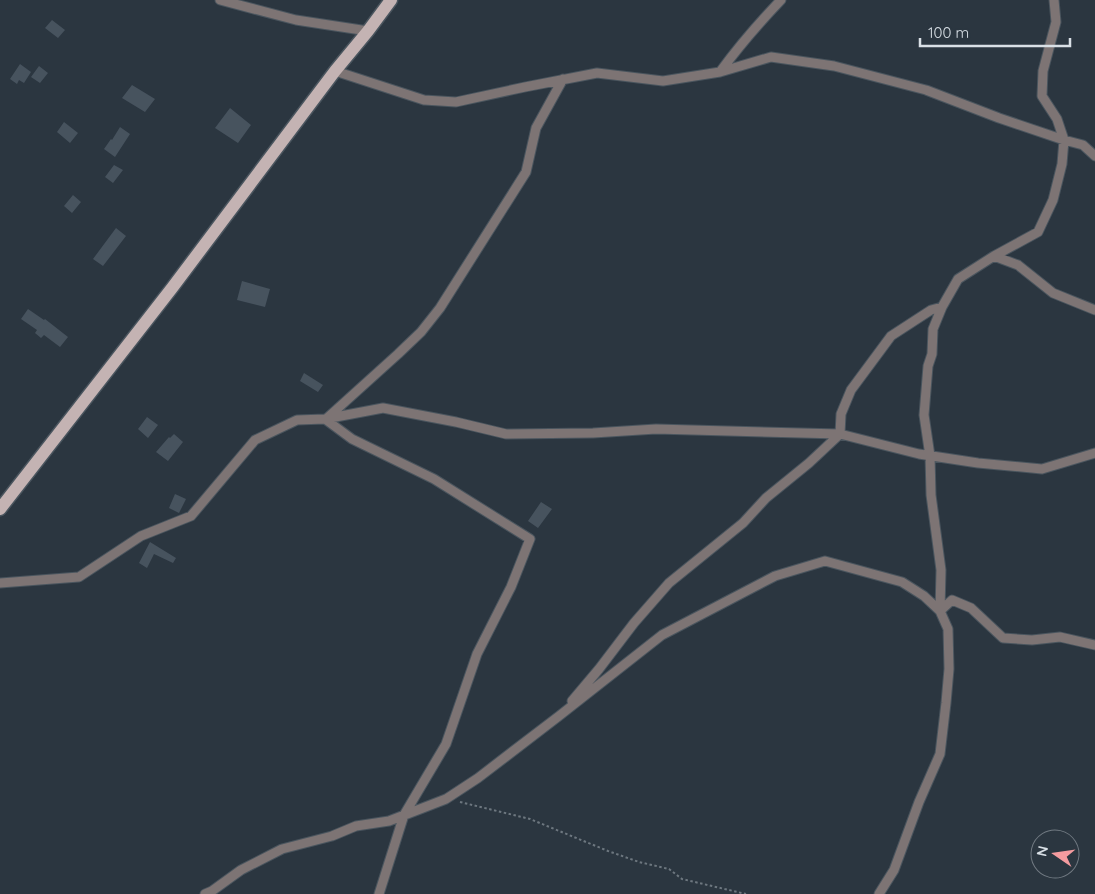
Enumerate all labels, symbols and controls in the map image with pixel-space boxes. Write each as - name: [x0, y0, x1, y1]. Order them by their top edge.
- scale bar: [920, 15, 1070, 47]
- text: 100 m: [928, 23, 969, 42]
- north arrow: [1030, 829, 1080, 879]
- text: N: [1032, 844, 1052, 858]

